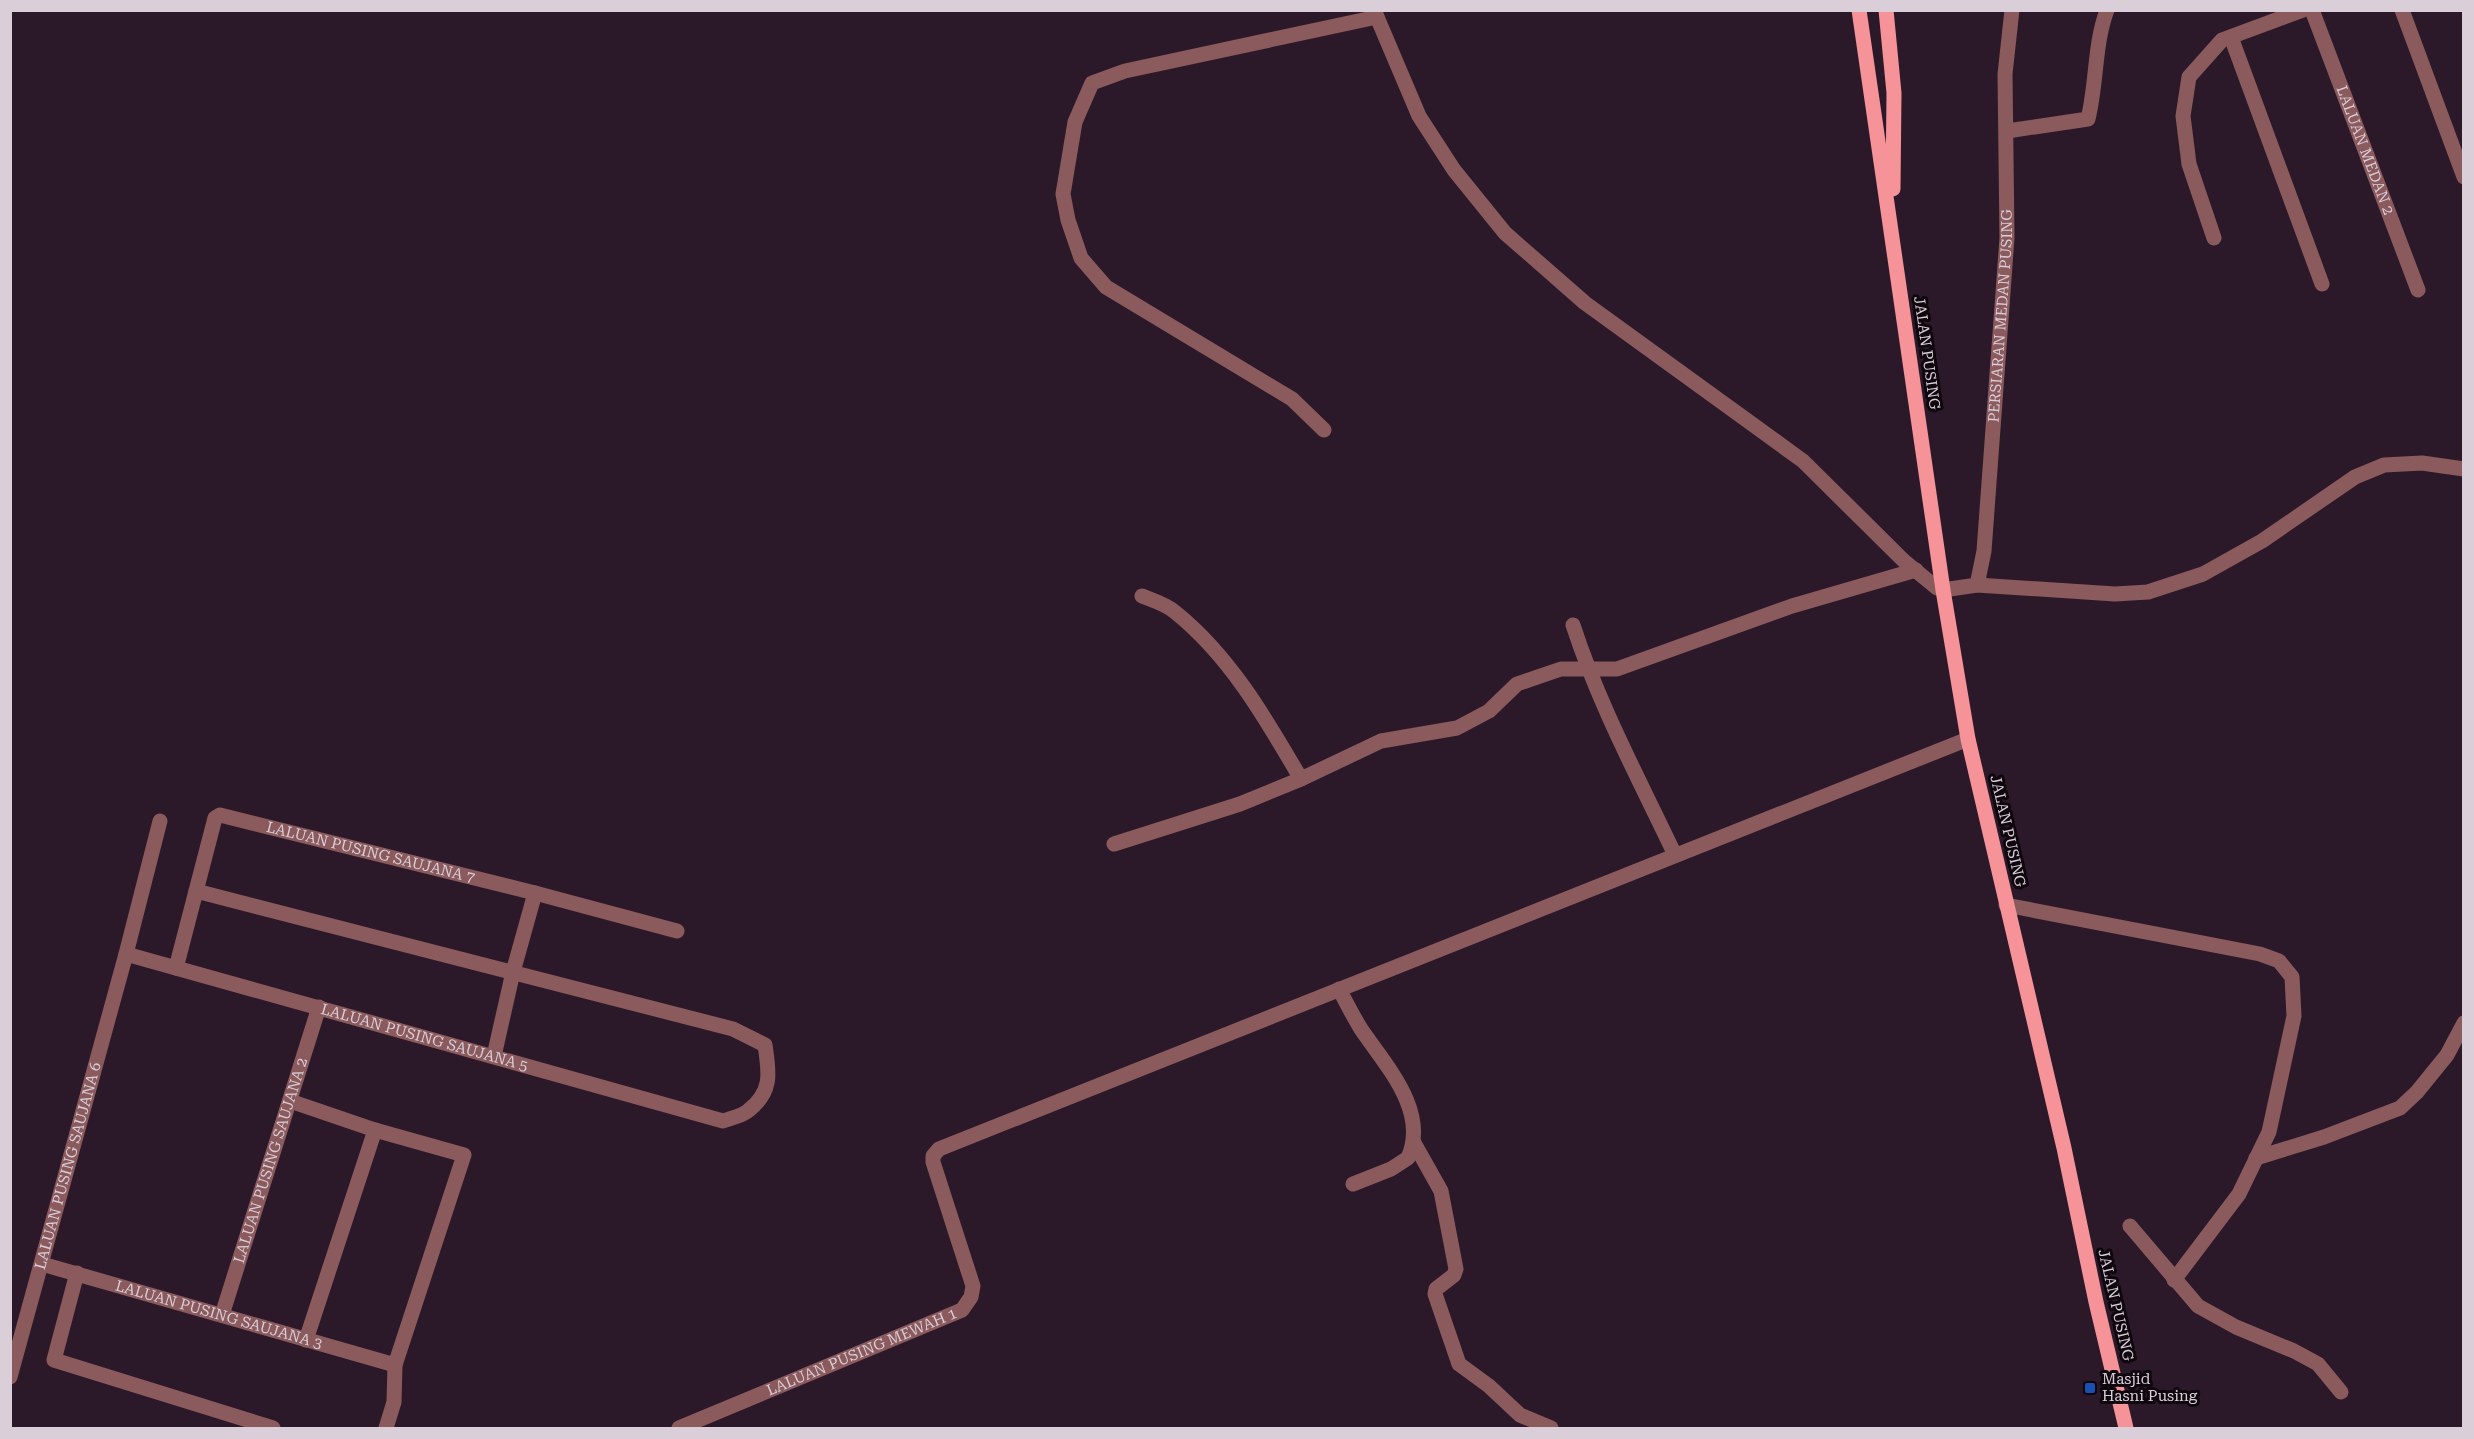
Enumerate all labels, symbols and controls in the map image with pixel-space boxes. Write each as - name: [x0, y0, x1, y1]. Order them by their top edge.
- street label: LALUAN MEDAN 2: [2332, 83, 2398, 217]
- street label: PERSIARAN MEDAN PUSING: [1984, 209, 2016, 423]
- street label: JALAN PUSING: [1910, 295, 1944, 411]
- street label: JALAN PUSING: [1986, 773, 2030, 889]
- street label: LALUAN PUSING SAUJANA 7: [265, 818, 477, 887]
- street label: LALUAN PUSING SAUJANA 5: [319, 1000, 530, 1075]
- street label: LALUAN PUSING SAUJANA 2: [230, 1056, 311, 1265]
- street label: LALUAN PUSING SAUJANA 6: [31, 1060, 105, 1271]
- street label: JALAN PUSING: [2094, 1247, 2138, 1363]
- street label: LALUAN PUSING SAUJANA 3: [113, 1277, 324, 1353]
- street label: LALUAN PUSING MEWAH 1: [764, 1304, 960, 1399]
- place label: Masjid Hasni Pusing: [2102, 1370, 2198, 1405]
- marker: Masjid Hasni Pusing: [2083, 1381, 2097, 1395]

